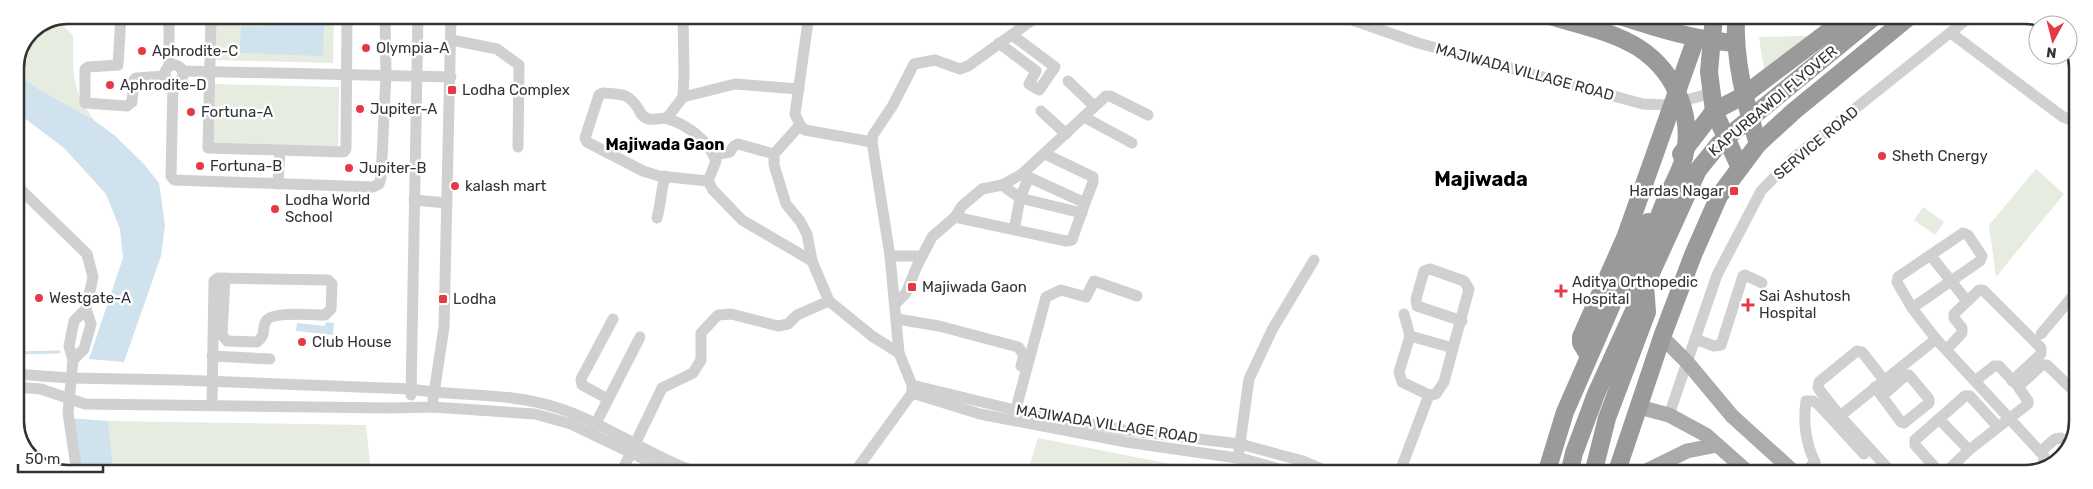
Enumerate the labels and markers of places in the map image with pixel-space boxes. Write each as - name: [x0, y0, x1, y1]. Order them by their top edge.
- place label: Olympia-A: [376, 39, 449, 57]
- place label: Aphrodite-C: [152, 42, 238, 60]
- marker: Olympia-A: [360, 42, 372, 54]
- marker: Aphrodite-C: [136, 45, 148, 57]
- place label: Aphrodite-D: [120, 76, 207, 94]
- marker: Aphrodite-D: [104, 79, 116, 91]
- place label: Lodha Complex: [462, 81, 570, 99]
- marker: Lodha Complex: [446, 84, 458, 96]
- place label: Jupiter-A: [370, 100, 437, 118]
- place label: Fortuna-A: [201, 103, 273, 121]
- marker: Jupiter-A: [354, 103, 366, 115]
- marker: Fortuna-A: [185, 106, 197, 118]
- place label: Sheth Cnergy: [1892, 147, 1988, 165]
- marker: Sheth Cnergy: [1876, 150, 1888, 162]
- place label: Fortuna-B: [210, 157, 282, 175]
- place label: Jupiter-B: [359, 159, 427, 177]
- marker: Fortuna-B: [194, 160, 206, 172]
- marker: Jupiter-B: [343, 162, 355, 174]
- place label: kalash mart: [465, 177, 547, 195]
- marker: kalash mart: [449, 180, 461, 192]
- place label: Hardas Nagar: [1629, 182, 1724, 200]
- marker: Hardas Nagar: [1728, 185, 1740, 197]
- place label: Lodha World School: [285, 191, 370, 226]
- marker: Lodha World School: [269, 203, 281, 215]
- place label: Aditya Orthopedic Hospital: [1572, 273, 1698, 308]
- place label: Majiwada Gaon: [922, 278, 1027, 296]
- marker: Majiwada Gaon: [906, 281, 918, 293]
- marker: Aditya Orthopedic Hospital: [1554, 284, 1568, 298]
- place label: Sai Ashutosh Hospital: [1759, 287, 1851, 322]
- place label: Westgate-A: [49, 289, 131, 307]
- place label: Lodha: [453, 290, 496, 308]
- marker: Westgate-A: [33, 292, 45, 304]
- marker: Lodha: [437, 293, 449, 305]
- marker: Sai Ashutosh Hospital: [1741, 298, 1755, 312]
- place label: Club House: [312, 333, 392, 351]
- marker: Club House: [296, 336, 308, 348]

